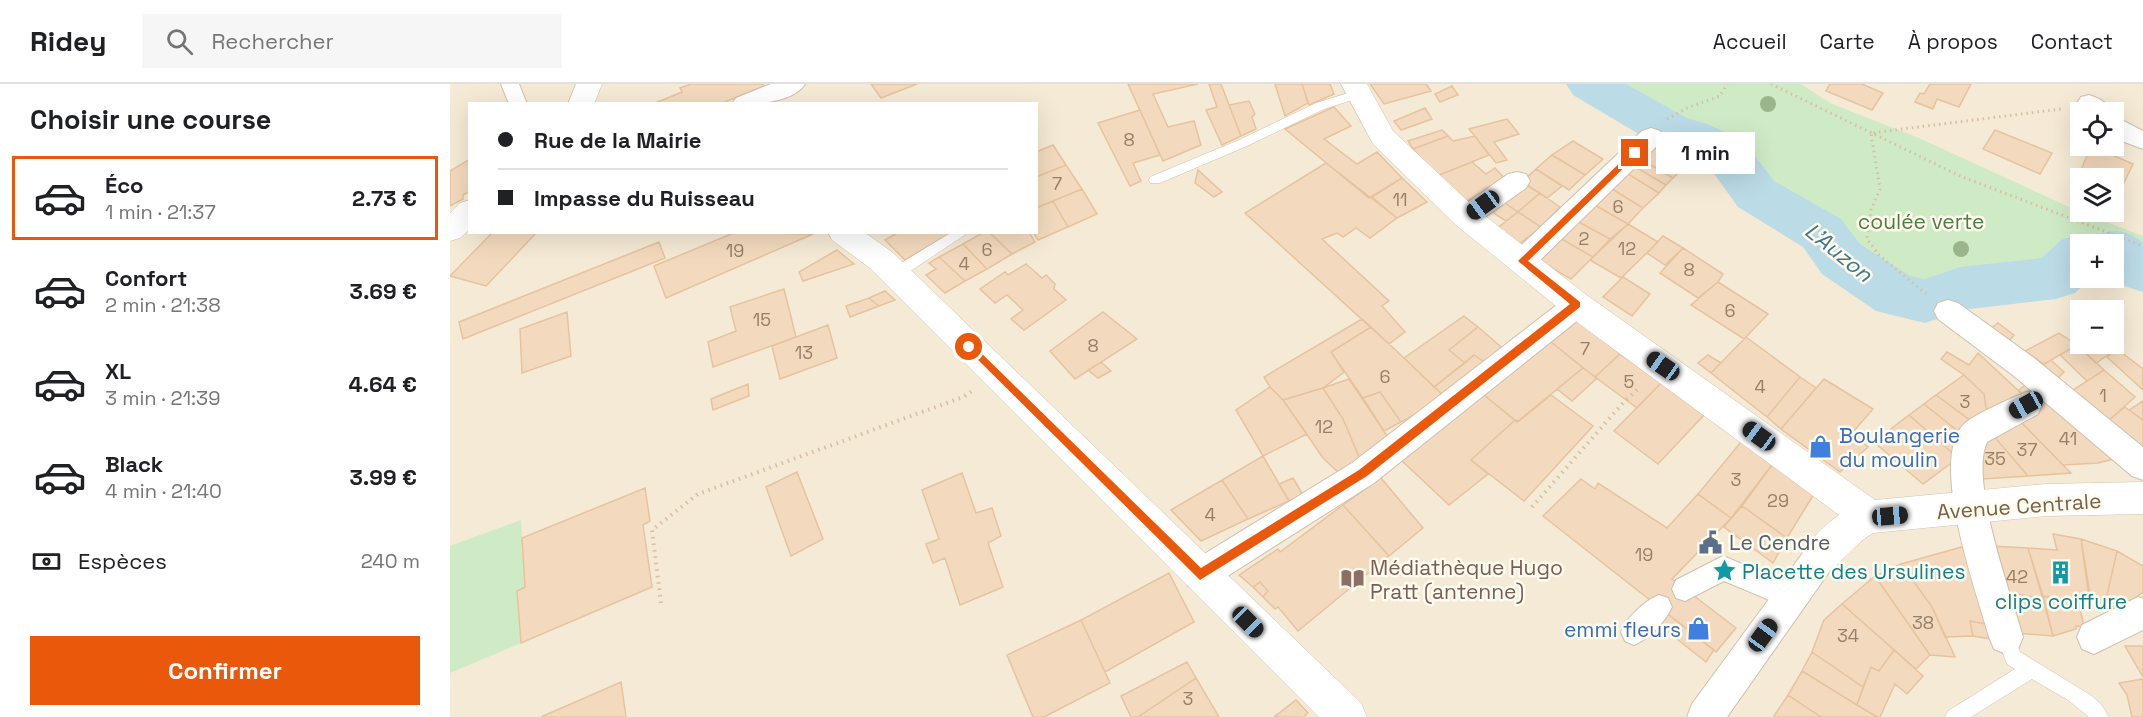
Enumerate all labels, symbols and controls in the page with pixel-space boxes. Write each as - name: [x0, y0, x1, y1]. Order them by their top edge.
- search box: [142, 14, 562, 68]
- text: Ridey: [30, 23, 106, 59]
- icon: search: [163, 25, 196, 58]
- text: Rechercher: [211, 27, 334, 55]
- text: Accueil: [1713, 28, 1787, 55]
- text: Carte: [1820, 28, 1875, 55]
- text: À propos: [1908, 28, 1998, 55]
- text: Contact: [2031, 28, 2113, 55]
- text: Choisir une course: [30, 102, 271, 137]
- map controls: [2070, 102, 2124, 354]
- button: locate: [2070, 102, 2124, 156]
- text: Rue de la Mairie: [534, 126, 701, 154]
- house number: 8: [1123, 128, 1135, 151]
- callout: 1 min: [1656, 132, 1755, 174]
- route end: [1621, 139, 1648, 166]
- text: 1 min: [1681, 140, 1730, 166]
- button: layers: [2070, 168, 2124, 222]
- icon: car: [33, 171, 87, 225]
- text: Éco: [105, 171, 144, 199]
- house number: 7: [1052, 172, 1062, 195]
- text: 2.73 €: [352, 184, 417, 212]
- text: Impasse du Ruisseau: [534, 184, 755, 212]
- car: [1463, 187, 1503, 223]
- house number: 11: [1392, 188, 1408, 211]
- house number: 6: [1612, 195, 1624, 218]
- text: 1 min · 21:37: [105, 199, 216, 225]
- park label: coulée verte: [1858, 208, 1984, 235]
- water label: L'Auzon: [1800, 216, 1879, 288]
- house number: 2: [1579, 227, 1589, 250]
- button: +: [2070, 234, 2124, 288]
- house number: 12: [1618, 237, 1636, 260]
- house number: 6: [981, 238, 993, 261]
- house number: 19: [726, 239, 744, 262]
- house number: 4: [958, 252, 970, 275]
- house number: 8: [1683, 258, 1695, 281]
- icon: car: [33, 264, 87, 318]
- text: Confort: [105, 264, 187, 292]
- text: 3.69 €: [350, 277, 417, 305]
- text: 2 min · 21:38: [105, 292, 221, 318]
- house number: 6: [1724, 299, 1736, 322]
- button: −: [2070, 300, 2124, 354]
- house number: 15: [753, 308, 771, 331]
- route start: [955, 333, 982, 360]
- house number: 8: [1087, 334, 1099, 357]
- house number: 7: [1580, 337, 1590, 360]
- house number: 13: [795, 341, 813, 364]
- car: [1643, 348, 1683, 384]
- icon: car: [33, 357, 87, 411]
- text: XL: [105, 357, 131, 385]
- house number: 6: [1379, 365, 1391, 388]
- text: 4.64 €: [349, 370, 417, 398]
- house number: 5: [1624, 370, 1634, 393]
- house number: 4: [1754, 375, 1766, 398]
- house number: 1: [2099, 384, 2107, 407]
- text: 3 min · 21:39: [105, 385, 220, 411]
- car: [2006, 388, 2046, 422]
- house number: 3: [1960, 390, 1970, 413]
- house number: 12: [1315, 415, 1333, 438]
- car: [1739, 418, 1779, 454]
- place label: Boulangerie du moulin: [1839, 422, 1960, 473]
- house number: 41: [2059, 427, 2077, 450]
- shop icon: Boulangerie du moulin: [1808, 434, 1834, 460]
- house number: 37: [2016, 438, 2038, 461]
- house number: 35: [1984, 447, 2006, 470]
- icon: car: [33, 450, 87, 504]
- text: Black: [105, 450, 163, 478]
- text: 3.99 €: [349, 463, 417, 491]
- house number: 3: [1731, 468, 1741, 491]
- text: 4 min · 21:40: [105, 478, 222, 504]
- street label: Avenue Centrale: [1936, 487, 2102, 525]
- house number: 29: [1767, 489, 1789, 512]
- house number: 4: [1204, 503, 1216, 526]
- car: [1871, 505, 1909, 527]
- public building icon: Le Cendre: [1698, 529, 1724, 555]
- place label: Le Cendre: [1729, 529, 1831, 556]
- house number: 19: [1635, 543, 1653, 566]
- icon: cash: [30, 545, 63, 578]
- text: Espèces: [78, 547, 167, 575]
- text: 240 m: [361, 548, 420, 574]
- place label: Médiathèque Hugo Pratt (antenne): [1370, 554, 1563, 605]
- place icon: Placette des Ursulines: [1711, 558, 1737, 584]
- place label: Placette des Ursulines: [1742, 558, 1966, 585]
- building icon: clips coiffure: [2048, 560, 2074, 586]
- house number: 42: [2006, 565, 2028, 588]
- library icon: Médiathèque Hugo Pratt (antenne): [1339, 566, 1365, 592]
- place label: clips coiffure: [1995, 588, 2127, 615]
- car: [1229, 603, 1267, 641]
- house number: 38: [1912, 611, 1934, 634]
- car: [1745, 615, 1781, 655]
- place label: emmi fleurs: [1564, 616, 1681, 643]
- shop icon: emmi fleurs: [1686, 616, 1712, 642]
- house number: 34: [1837, 624, 1859, 647]
- button: Confirmer: [30, 636, 420, 705]
- house number: 3: [1183, 687, 1193, 710]

